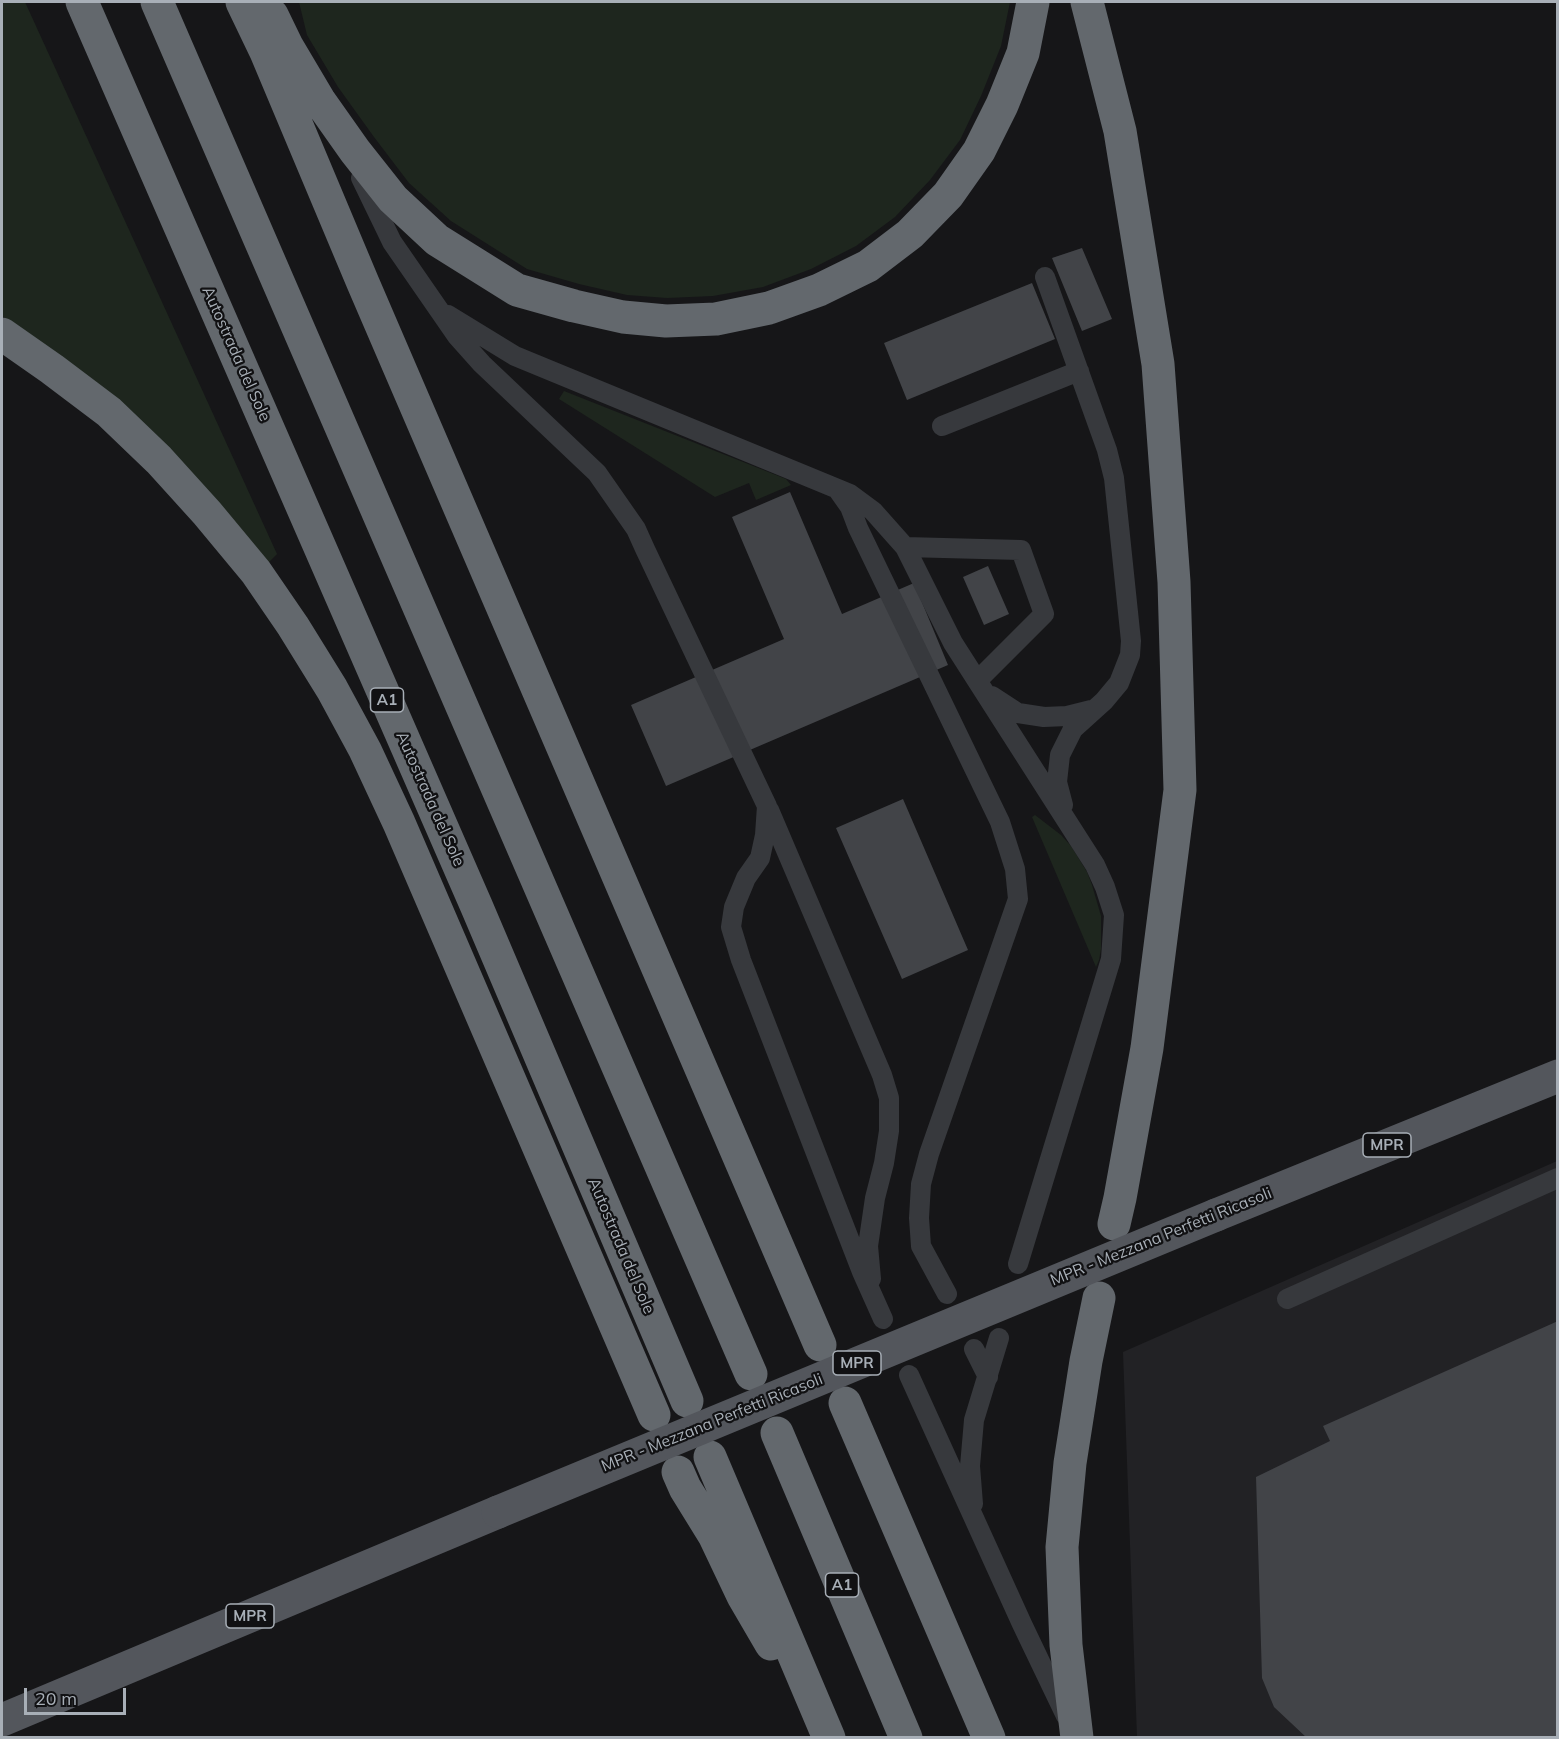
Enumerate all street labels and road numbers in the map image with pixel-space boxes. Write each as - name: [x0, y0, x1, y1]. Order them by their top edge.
- street label: Autostrada del Sole: [198, 284, 274, 424]
- road number: A1: [370, 688, 404, 712]
- street label: Autostrada del Sole: [392, 729, 468, 869]
- road number: MPR: [1363, 1133, 1411, 1157]
- street label: Autostrada del Sole: [584, 1175, 658, 1317]
- street label: MPR - Mezzana Perfetti Ricasoli: [1048, 1184, 1274, 1290]
- road number: MPR: [833, 1351, 881, 1375]
- street label: MPR - Mezzana Perfetti Ricasoli: [599, 1370, 825, 1476]
- road number: A1: [826, 1573, 858, 1597]
- road number: MPR: [226, 1604, 274, 1628]

